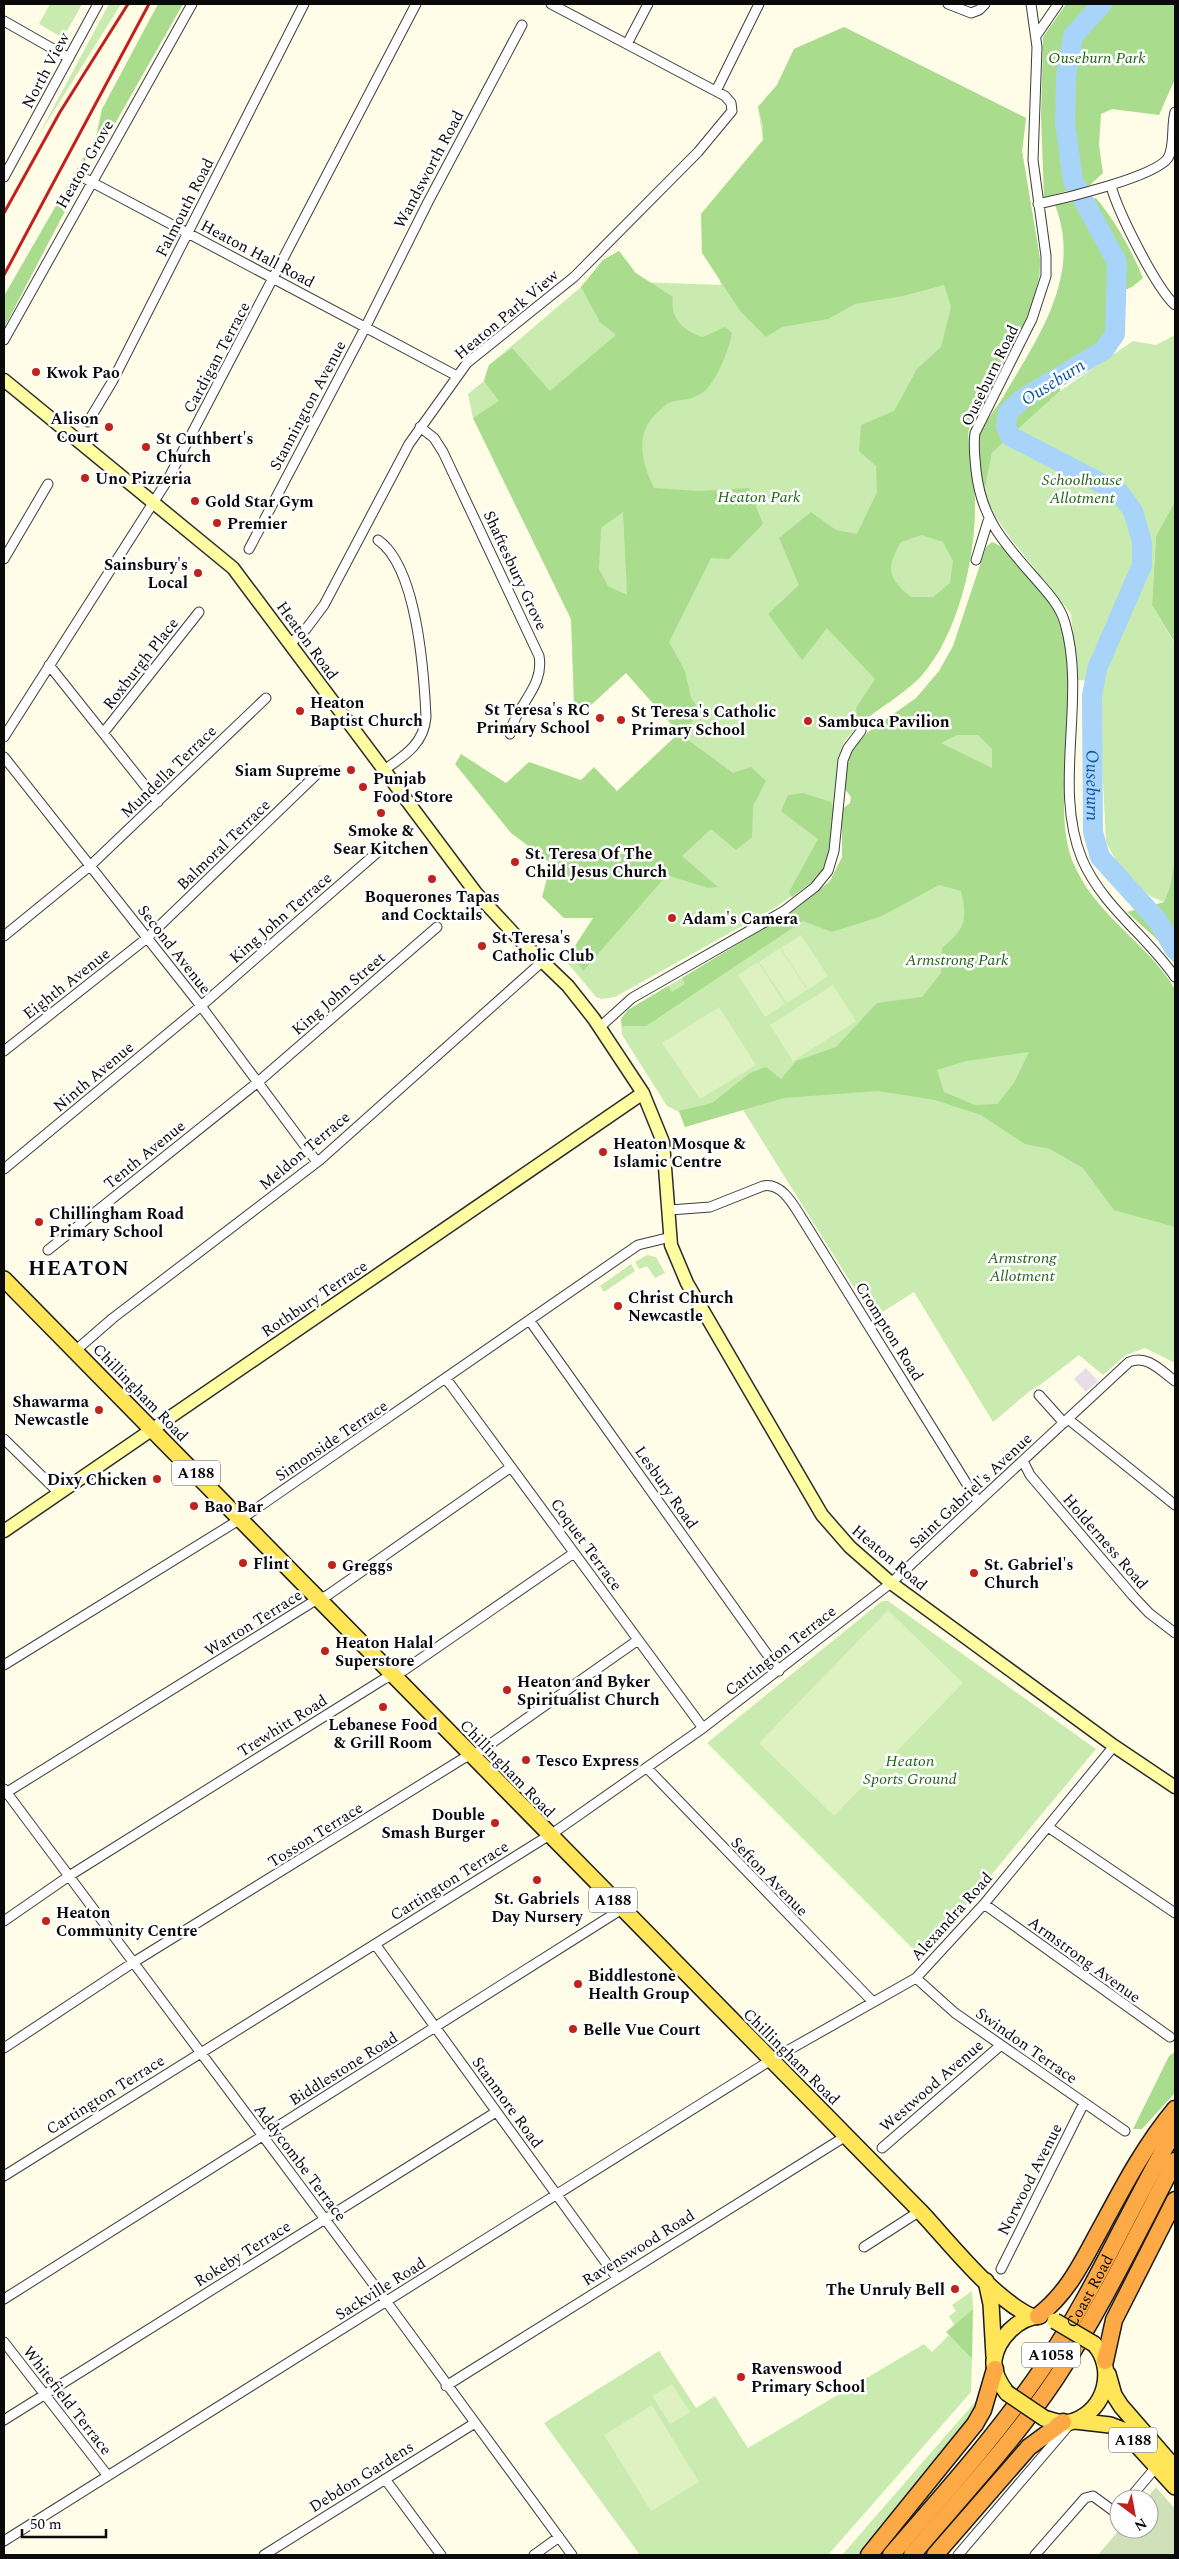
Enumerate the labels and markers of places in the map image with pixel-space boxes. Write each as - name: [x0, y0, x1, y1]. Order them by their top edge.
- place label: Kwok Pao: [46, 361, 120, 385]
- marker: Kwok Pao: [30, 366, 42, 378]
- place label: Alison Court: [51, 407, 99, 449]
- marker: Alison Court: [103, 421, 115, 433]
- place label: St Cuthbert's Church: [156, 427, 254, 469]
- marker: St Cuthbert's Church: [140, 441, 152, 453]
- place label: Uno Pizzeria: [95, 467, 192, 491]
- marker: Uno Pizzeria: [79, 472, 91, 484]
- place label: Gold Star Gym: [205, 490, 314, 514]
- marker: Gold Star Gym: [189, 495, 201, 507]
- place label: Premier: [227, 512, 287, 536]
- marker: Premier: [211, 517, 223, 529]
- place label: Sainsbury's Local: [104, 553, 188, 595]
- marker: Sainsbury's Local: [192, 567, 204, 579]
- place label: Heaton Baptist Church: [310, 691, 423, 733]
- place label: St Teresa's RC Primary School: [476, 698, 590, 740]
- place label: St Teresa's Catholic Primary School: [631, 700, 777, 742]
- marker: Heaton Baptist Church: [294, 705, 306, 717]
- place label: Sambuca Pavilion: [818, 710, 950, 734]
- marker: St Teresa's RC Primary School: [594, 712, 606, 724]
- marker: St Teresa's Catholic Primary School: [615, 714, 627, 726]
- marker: Sambuca Pavilion: [802, 715, 814, 727]
- place label: Siam Supreme: [235, 759, 341, 783]
- marker: Siam Supreme: [345, 764, 357, 776]
- place label: Punjab Food Store: [373, 767, 453, 809]
- marker: Punjab Food Store: [357, 781, 369, 793]
- marker: Smoke & Sear Kitchen: [375, 807, 387, 819]
- place label: Smoke & Sear Kitchen: [333, 819, 429, 861]
- place label: St. Teresa Of The Child Jesus Church: [525, 842, 667, 884]
- marker: St. Teresa Of The Child Jesus Church: [509, 856, 521, 868]
- marker: Boquerones Tapas and Cocktails: [426, 873, 438, 885]
- place label: Boquerones Tapas and Cocktails: [364, 885, 500, 927]
- place label: Adam's Camera: [682, 907, 799, 931]
- marker: Adam's Camera: [666, 912, 678, 924]
- place label: St Teresa's Catholic Club: [492, 926, 594, 968]
- marker: St Teresa's Catholic Club: [476, 940, 488, 952]
- place label: Heaton Mosque & Islamic Centre: [613, 1132, 747, 1174]
- marker: Heaton Mosque & Islamic Centre: [597, 1146, 609, 1158]
- place label: Chillingham Road Primary School: [49, 1202, 184, 1244]
- marker: Chillingham Road Primary School: [33, 1216, 45, 1228]
- place label: Christ Church Newcastle: [628, 1286, 734, 1328]
- marker: Christ Church Newcastle: [612, 1300, 624, 1312]
- place label: Shawarma Newcastle: [12, 1390, 90, 1432]
- marker: Shawarma Newcastle: [93, 1404, 105, 1416]
- place label: Dixy Chicken: [47, 1468, 147, 1492]
- marker: Dixy Chicken: [151, 1473, 163, 1485]
- place label: Bao Bar: [204, 1495, 263, 1519]
- marker: Bao Bar: [188, 1500, 200, 1512]
- place label: Flint: [253, 1552, 290, 1576]
- place label: St. Gabriel's Church: [984, 1553, 1074, 1595]
- place label: Greggs: [342, 1554, 393, 1578]
- marker: Flint: [237, 1557, 249, 1569]
- marker: Greggs: [326, 1559, 338, 1571]
- marker: St. Gabriel's Church: [968, 1567, 980, 1579]
- place label: Heaton Halal Superstore: [335, 1631, 434, 1673]
- marker: Heaton Halal Superstore: [319, 1645, 331, 1657]
- place label: Heaton and Byker Spiritualist Church: [517, 1670, 660, 1712]
- marker: Heaton and Byker Spiritualist Church: [501, 1684, 513, 1696]
- marker: Lebanese Food & Grill Room: [377, 1701, 389, 1713]
- place label: Lebanese Food & Grill Room: [328, 1713, 438, 1755]
- place label: Tesco Express: [536, 1749, 639, 1773]
- marker: Tesco Express: [520, 1754, 532, 1766]
- place label: Double Smash Burger: [381, 1803, 485, 1845]
- marker: Double Smash Burger: [489, 1817, 501, 1829]
- marker: St. Gabriels Day Nursery: [531, 1874, 543, 1886]
- place label: St. Gabriels Day Nursery: [491, 1887, 584, 1929]
- place label: Heaton Community Centre: [56, 1901, 198, 1943]
- marker: Heaton Community Centre: [40, 1915, 52, 1927]
- place label: Biddlestone Health Group: [588, 1964, 689, 2006]
- marker: Biddlestone Health Group: [572, 1978, 584, 1990]
- place label: Belle Vue Court: [583, 2018, 701, 2042]
- marker: Belle Vue Court: [567, 2023, 579, 2035]
- place label: The Unruly Bell: [826, 2278, 945, 2302]
- marker: The Unruly Bell: [949, 2283, 961, 2295]
- place label: Ravenswood Primary School: [751, 2357, 865, 2399]
- marker: Ravenswood Primary School: [735, 2371, 747, 2383]

